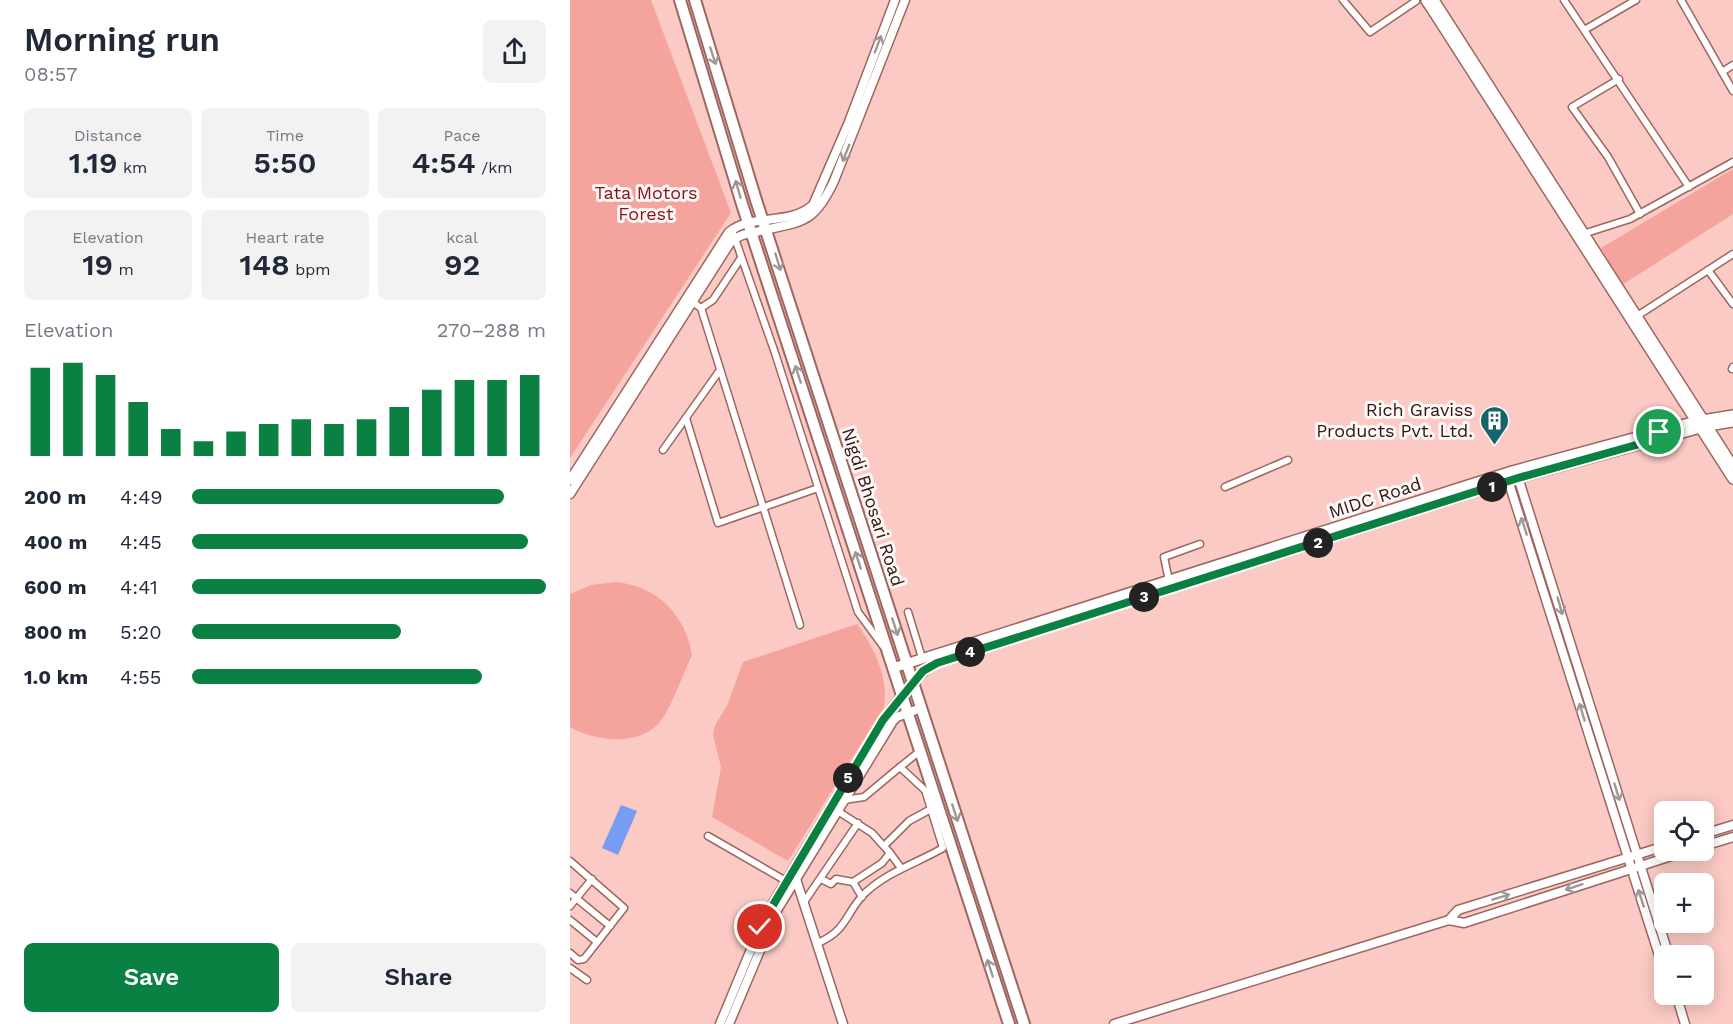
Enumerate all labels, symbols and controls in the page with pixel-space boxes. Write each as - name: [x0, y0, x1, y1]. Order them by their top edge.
- text: Morning run: [24, 20, 220, 59]
- button: share: [483, 20, 546, 83]
- one-way arrow: [874, 35, 885, 54]
- one-way arrow: [708, 46, 719, 65]
- text: 08:57: [24, 62, 78, 86]
- text: Distance: [74, 126, 142, 145]
- text: Time: [266, 126, 304, 145]
- text: Pace: [443, 126, 481, 145]
- one-way arrow: [840, 143, 851, 161]
- text: 1.19: [69, 145, 117, 180]
- text: 5:50: [254, 145, 317, 180]
- text: 4:54: [411, 145, 476, 180]
- text: km: [117, 158, 147, 177]
- text: /km: [476, 158, 513, 177]
- one-way arrow: [732, 180, 743, 199]
- park label: Tata Motors Forest: [595, 182, 698, 224]
- text: Elevation: [72, 228, 144, 247]
- text: Heart rate: [245, 228, 325, 247]
- text: kcal: [446, 228, 478, 247]
- text: 19: [82, 247, 113, 282]
- text: 148: [240, 247, 290, 282]
- text: 92: [444, 247, 480, 282]
- one-way arrow: [773, 252, 784, 271]
- text: m: [113, 260, 134, 279]
- text: bpm: [290, 260, 330, 279]
- text: Elevation: [24, 318, 113, 342]
- text: 270–288 m: [437, 318, 546, 342]
- one-way arrow: [791, 365, 802, 384]
- place label: Rich Graviss Products Pvt. Ltd.: [1316, 399, 1473, 441]
- building icon: Rich Graviss Products Pvt. Ltd.: [1478, 404, 1510, 446]
- pin: [1633, 406, 1684, 457]
- icon: arrive: [1642, 415, 1675, 448]
- street label: Nigdi Bhosari Road: [838, 425, 909, 589]
- pin: 1: [1477, 472, 1507, 502]
- street label: MIDC Road: [1326, 473, 1424, 522]
- text: 1: [1489, 477, 1495, 496]
- text: 200 m: [24, 485, 86, 509]
- text: 4:49: [120, 485, 163, 509]
- one-way arrow: [1517, 517, 1528, 536]
- pin: 2: [1303, 528, 1333, 558]
- text: 400 m: [24, 530, 87, 554]
- text: 4:45: [120, 530, 162, 554]
- text: 2: [1313, 533, 1323, 552]
- one-way arrow: [852, 551, 863, 570]
- text: 600 m: [24, 575, 87, 599]
- text: 4:41: [120, 575, 158, 599]
- pin: 3: [1129, 582, 1159, 612]
- text: 3: [1139, 587, 1149, 606]
- one-way arrow: [1555, 596, 1566, 615]
- one-way arrow: [890, 617, 901, 636]
- text: 800 m: [24, 620, 87, 644]
- text: 5:20: [120, 620, 162, 644]
- pin: 4: [955, 637, 985, 667]
- text: 4: [965, 642, 975, 661]
- text: 1.0 km: [24, 665, 88, 689]
- text: 4:55: [120, 665, 161, 689]
- one-way arrow: [1576, 703, 1587, 722]
- pin: 5: [833, 763, 863, 793]
- text: 5: [843, 768, 853, 787]
- one-way arrow: [1612, 782, 1623, 801]
- map controls: [1654, 801, 1714, 1005]
- button: locate: [1654, 801, 1714, 861]
- one-way arrow: [950, 803, 961, 822]
- button: +: [1654, 873, 1714, 933]
- one-way arrow: [1565, 882, 1584, 893]
- one-way arrow: [1635, 889, 1646, 908]
- one-way arrow: [1491, 891, 1510, 902]
- pin: [734, 901, 785, 952]
- icon: check: [743, 910, 776, 943]
- button: Save: [24, 943, 279, 1012]
- button: Share: [291, 943, 546, 1012]
- button: −: [1654, 945, 1714, 1005]
- one-way arrow: [984, 959, 995, 978]

